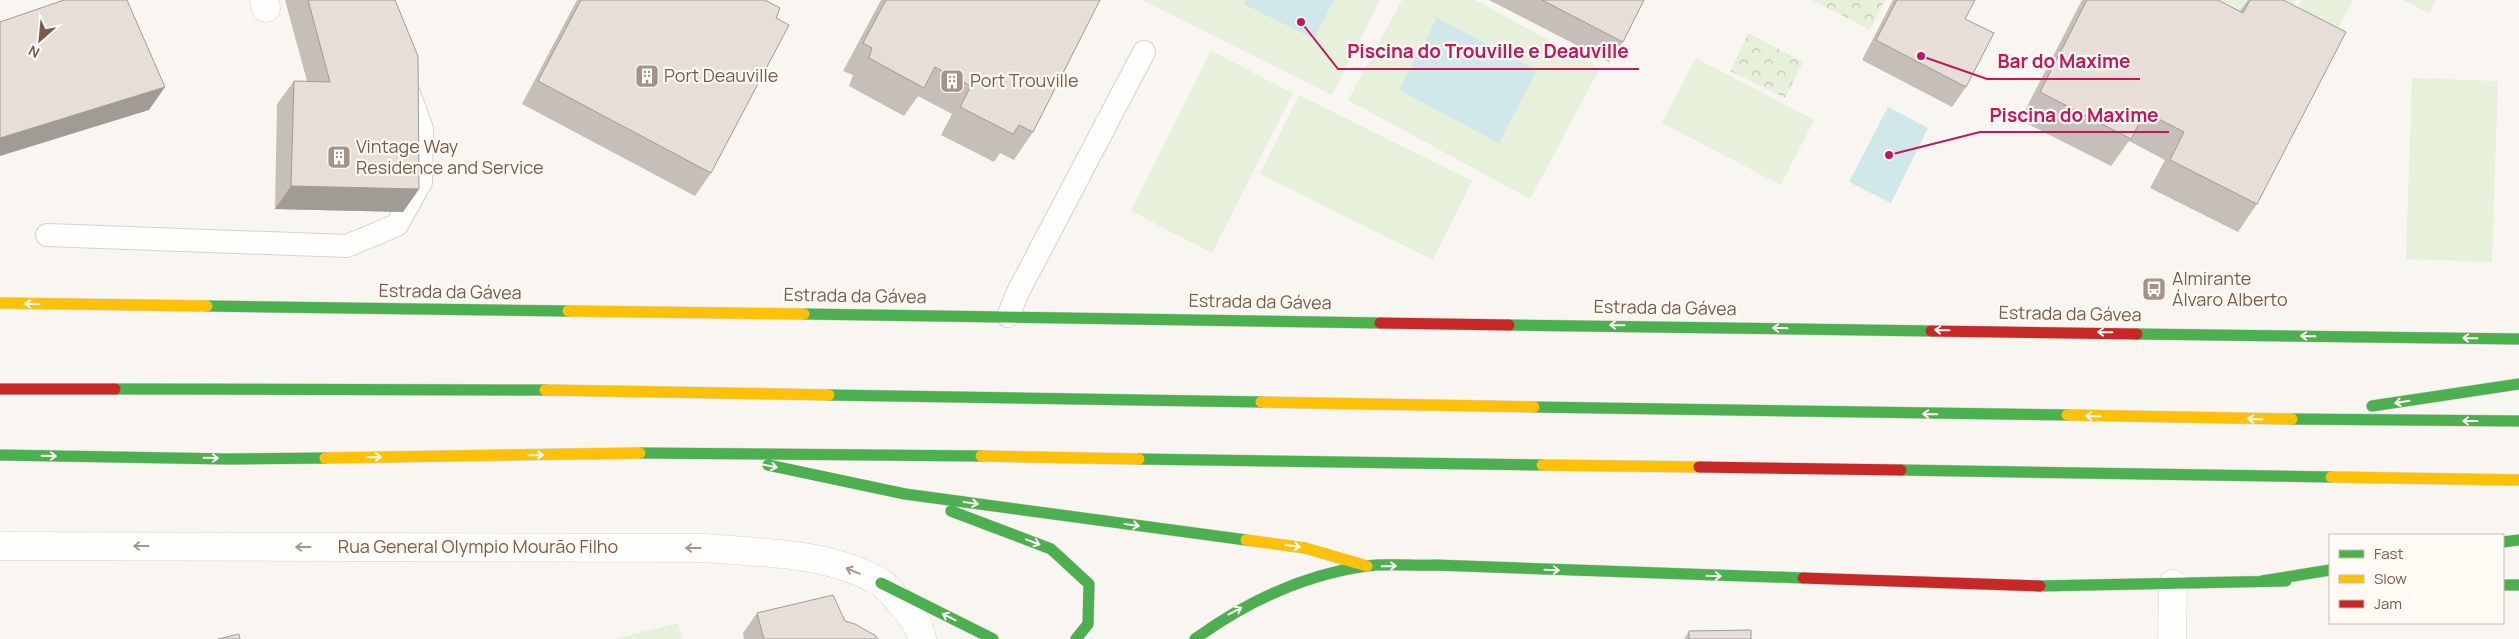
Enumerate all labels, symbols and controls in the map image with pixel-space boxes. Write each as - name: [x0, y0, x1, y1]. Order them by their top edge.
- north arrow: [15, 15, 65, 65]
- callout: Piscina do Trouville e Deauville: [1338, 35, 1639, 69]
- text: Piscina do Trouville e Deauville: [1347, 38, 1629, 64]
- text: N: [25, 41, 43, 63]
- callout: Bar do Maxime: [1987, 45, 2140, 79]
- text: Bar do Maxime: [1998, 48, 2131, 74]
- building icon: Port Deauville: [634, 63, 660, 89]
- place label: Port Deauville: [664, 63, 778, 87]
- building icon: Port Trouville: [939, 68, 965, 94]
- place label: Port Trouville: [970, 68, 1079, 92]
- callout: Piscina do Maxime: [1980, 98, 2169, 132]
- text: Piscina do Maxime: [1989, 102, 2159, 128]
- place label: Vintage Way Residence and Service: [356, 134, 543, 179]
- building icon: Vintage Way Residence and Service: [326, 144, 352, 170]
- place label: Almirante Álvaro Alberto: [2172, 266, 2288, 311]
- bus stop icon: Almirante Álvaro Alberto: [2141, 276, 2167, 302]
- street label: Estrada da Gávea: [378, 278, 522, 304]
- street label: Estrada da Gávea: [783, 282, 927, 308]
- street label: Estrada da Gávea: [1188, 288, 1332, 314]
- street label: Estrada da Gávea: [1593, 294, 1737, 320]
- one-way arrow: [24, 299, 40, 309]
- street label: Estrada da Gávea: [1998, 300, 2142, 326]
- one-way arrow: [1610, 320, 1626, 330]
- one-way arrow: [1772, 323, 1788, 333]
- one-way arrow: [1935, 325, 1951, 335]
- one-way arrow: [2097, 328, 2113, 337]
- one-way arrow: [2300, 331, 2316, 340]
- one-way arrow: [2463, 333, 2479, 343]
- one-way arrow: [2394, 397, 2410, 407]
- one-way arrow: [1923, 409, 1939, 418]
- one-way arrow: [2085, 411, 2102, 421]
- one-way arrow: [2248, 414, 2264, 424]
- one-way arrow: [2463, 416, 2479, 426]
- one-way arrow: [528, 450, 544, 459]
- one-way arrow: [40, 451, 56, 461]
- one-way arrow: [365, 452, 381, 462]
- one-way arrow: [202, 453, 219, 463]
- one-way arrow: [761, 462, 777, 471]
- one-way arrow: [962, 498, 978, 508]
- one-way arrow: [1124, 520, 1140, 530]
- street label: Rua General Olympio Mourão Filho: [338, 534, 618, 558]
- legend: [2329, 534, 2504, 624]
- one-way arrow: [1024, 538, 1040, 547]
- one-way arrow: [133, 541, 149, 551]
- one-way arrow: [1285, 541, 1301, 551]
- one-way arrow: [295, 542, 312, 552]
- one-way arrow: [685, 543, 701, 552]
- text: Fast: [2374, 543, 2403, 564]
- one-way arrow: [1381, 561, 1397, 571]
- one-way arrow: [846, 565, 861, 575]
- one-way arrow: [1544, 565, 1560, 574]
- text: Slow: [2374, 568, 2407, 589]
- one-way arrow: [1706, 571, 1722, 580]
- text: Jam: [2374, 593, 2402, 614]
- one-way arrow: [1227, 606, 1242, 616]
- one-way arrow: [942, 612, 957, 621]

